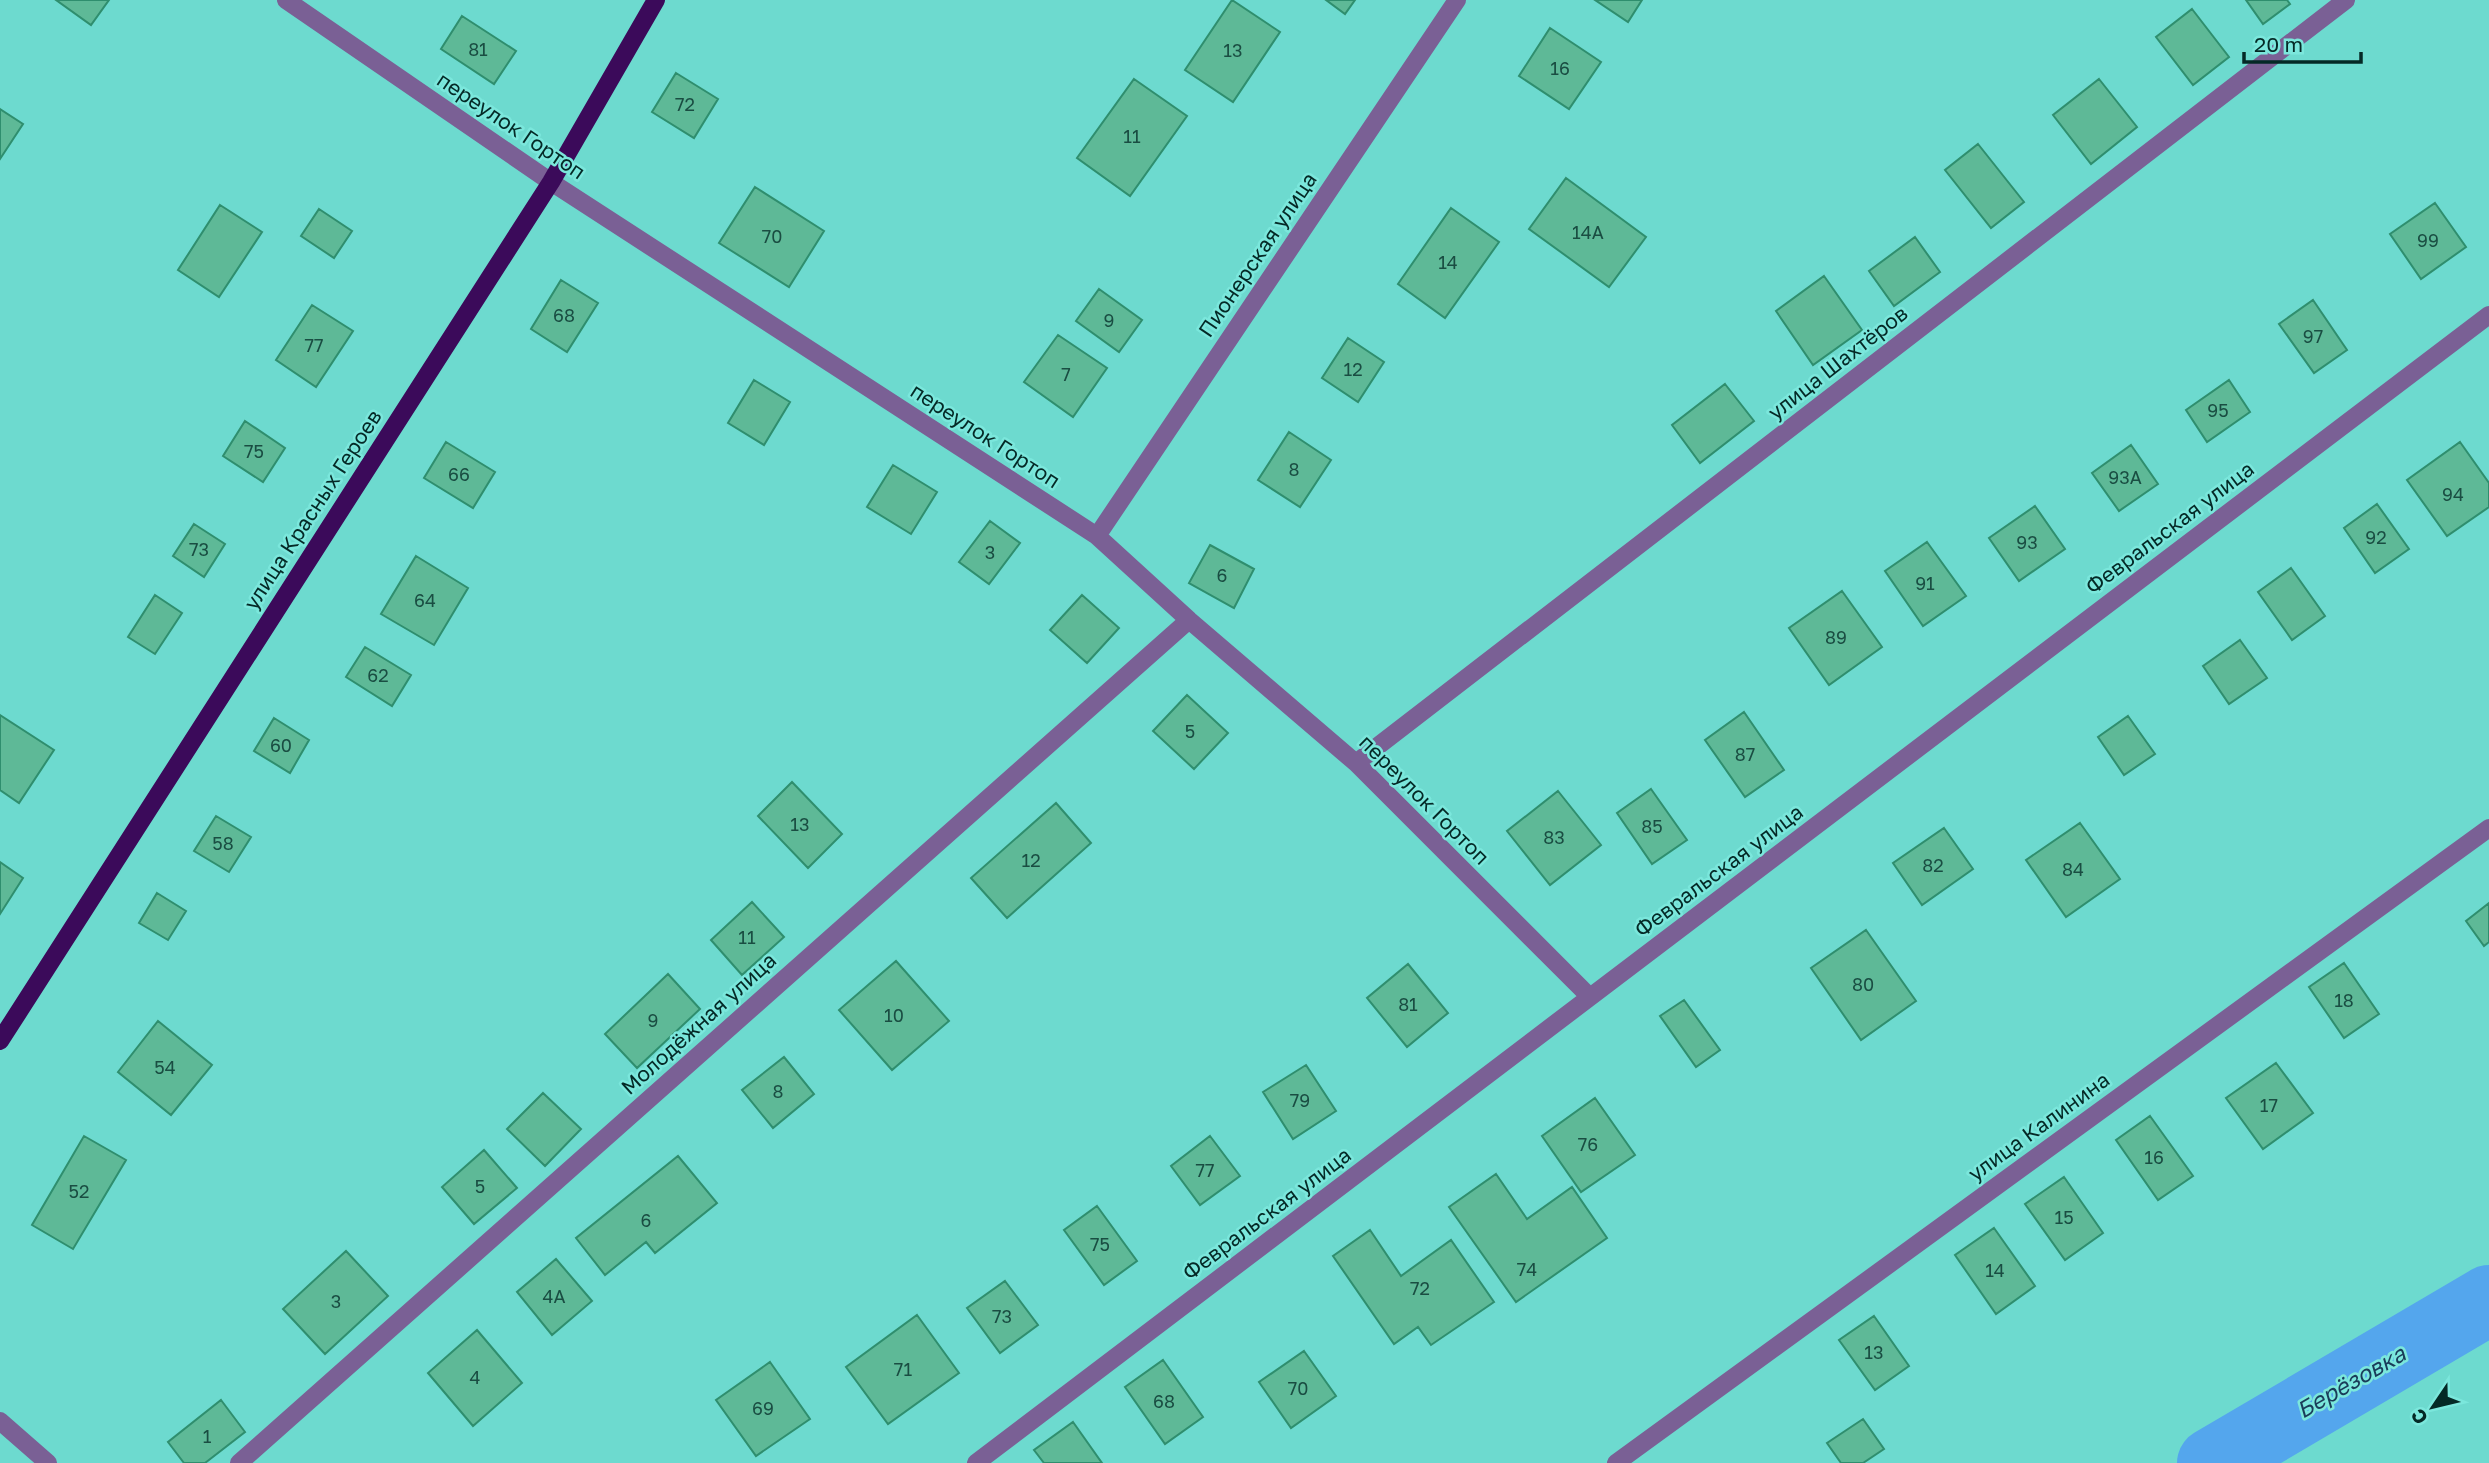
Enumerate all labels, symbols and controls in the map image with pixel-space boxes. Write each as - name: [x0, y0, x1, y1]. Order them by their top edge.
- scale bar: [2244, 21, 2361, 65]
- text: 20 m: [2254, 31, 2303, 57]
- house number: 81: [468, 38, 488, 60]
- house number: 13: [1223, 39, 1243, 61]
- house number: 16: [1550, 57, 1570, 79]
- street label: переулок Гортоп: [433, 66, 591, 184]
- house number: 72: [675, 93, 695, 115]
- house number: 11: [1123, 125, 1141, 147]
- street label: Пионерская улица: [1192, 167, 1322, 342]
- house number: 14А: [1572, 221, 1604, 243]
- house number: 70: [762, 225, 782, 247]
- house number: 99: [2417, 229, 2439, 251]
- house number: 14: [1438, 251, 1458, 273]
- street label: улица Шахтёров: [1762, 300, 1912, 425]
- house number: 68: [553, 304, 575, 326]
- house number: 9: [1104, 309, 1114, 331]
- house number: 97: [2303, 325, 2323, 347]
- house number: 77: [304, 334, 324, 356]
- house number: 12: [1343, 358, 1363, 380]
- house number: 7: [1061, 363, 1071, 385]
- street label: переулок Гортоп: [906, 377, 1065, 493]
- house number: 95: [2207, 399, 2229, 421]
- street label: улица Красных Героев: [238, 404, 387, 615]
- house number: 75: [244, 440, 264, 462]
- street label: Февральская улица: [2080, 455, 2259, 599]
- house number: 8: [1289, 458, 1299, 480]
- house number: 66: [448, 463, 470, 485]
- house number: 93А: [2108, 466, 2142, 488]
- house number: 94: [2442, 483, 2464, 505]
- house number: 92: [2365, 526, 2387, 548]
- house number: 93: [2016, 531, 2038, 553]
- house number: 73: [189, 538, 209, 560]
- house number: 3: [985, 541, 995, 563]
- house number: 6: [1217, 564, 1227, 586]
- house number: 91: [1915, 572, 1935, 594]
- house number: 64: [414, 589, 436, 611]
- house number: 89: [1825, 626, 1847, 648]
- house number: 62: [367, 664, 389, 686]
- house number: 5: [1185, 720, 1195, 742]
- street label: переулок Гортоп: [1354, 729, 1495, 870]
- house number: 60: [270, 734, 292, 756]
- house number: 87: [1735, 743, 1755, 765]
- street label: Февральская улица: [1629, 798, 1808, 942]
- house number: 13: [790, 813, 810, 835]
- house number: 85: [1641, 815, 1663, 837]
- house number: 83: [1543, 826, 1565, 848]
- house number: 58: [212, 832, 234, 854]
- house number: 12: [1021, 849, 1041, 871]
- house number: 82: [1922, 854, 1944, 876]
- house number: 84: [2062, 858, 2084, 880]
- house number: 11: [738, 926, 756, 948]
- street label: Молодёжная улица: [615, 947, 781, 1100]
- house number: 80: [1852, 973, 1874, 995]
- house number: 18: [2334, 989, 2354, 1011]
- house number: 81: [1398, 993, 1418, 1015]
- house number: 10: [884, 1004, 904, 1026]
- house number: 9: [648, 1009, 658, 1031]
- house number: 54: [154, 1056, 176, 1078]
- street label: улица Калинина: [1963, 1066, 2114, 1186]
- house number: 8: [773, 1080, 783, 1102]
- house number: 79: [1290, 1089, 1310, 1111]
- house number: 17: [2260, 1094, 2278, 1116]
- house number: 76: [1578, 1133, 1598, 1155]
- street label: Февральская улица: [1177, 1141, 1356, 1285]
- house number: 16: [2144, 1146, 2164, 1168]
- house number: 77: [1195, 1159, 1215, 1181]
- house number: 5: [475, 1175, 485, 1197]
- house number: 52: [69, 1180, 89, 1202]
- house number: 15: [2054, 1206, 2074, 1228]
- house number: 6: [641, 1209, 651, 1231]
- house number: 75: [1090, 1233, 1110, 1255]
- house number: 74: [1517, 1258, 1537, 1280]
- house number: 14: [1985, 1259, 2005, 1281]
- house number: 72: [1410, 1277, 1430, 1299]
- house number: 4А: [542, 1285, 566, 1307]
- house number: 3: [331, 1290, 341, 1312]
- house number: 73: [992, 1305, 1012, 1327]
- water label: Берёзовка: [2291, 1338, 2411, 1424]
- house number: 13: [1864, 1341, 1884, 1363]
- house number: 71: [894, 1358, 912, 1380]
- house number: 4: [470, 1366, 481, 1388]
- north arrow: [2398, 1372, 2468, 1442]
- house number: 70: [1288, 1377, 1308, 1399]
- house number: 68: [1153, 1390, 1175, 1412]
- house number: 69: [752, 1397, 774, 1419]
- text: С: [2405, 1405, 2432, 1429]
- house number: 1: [203, 1425, 212, 1447]

